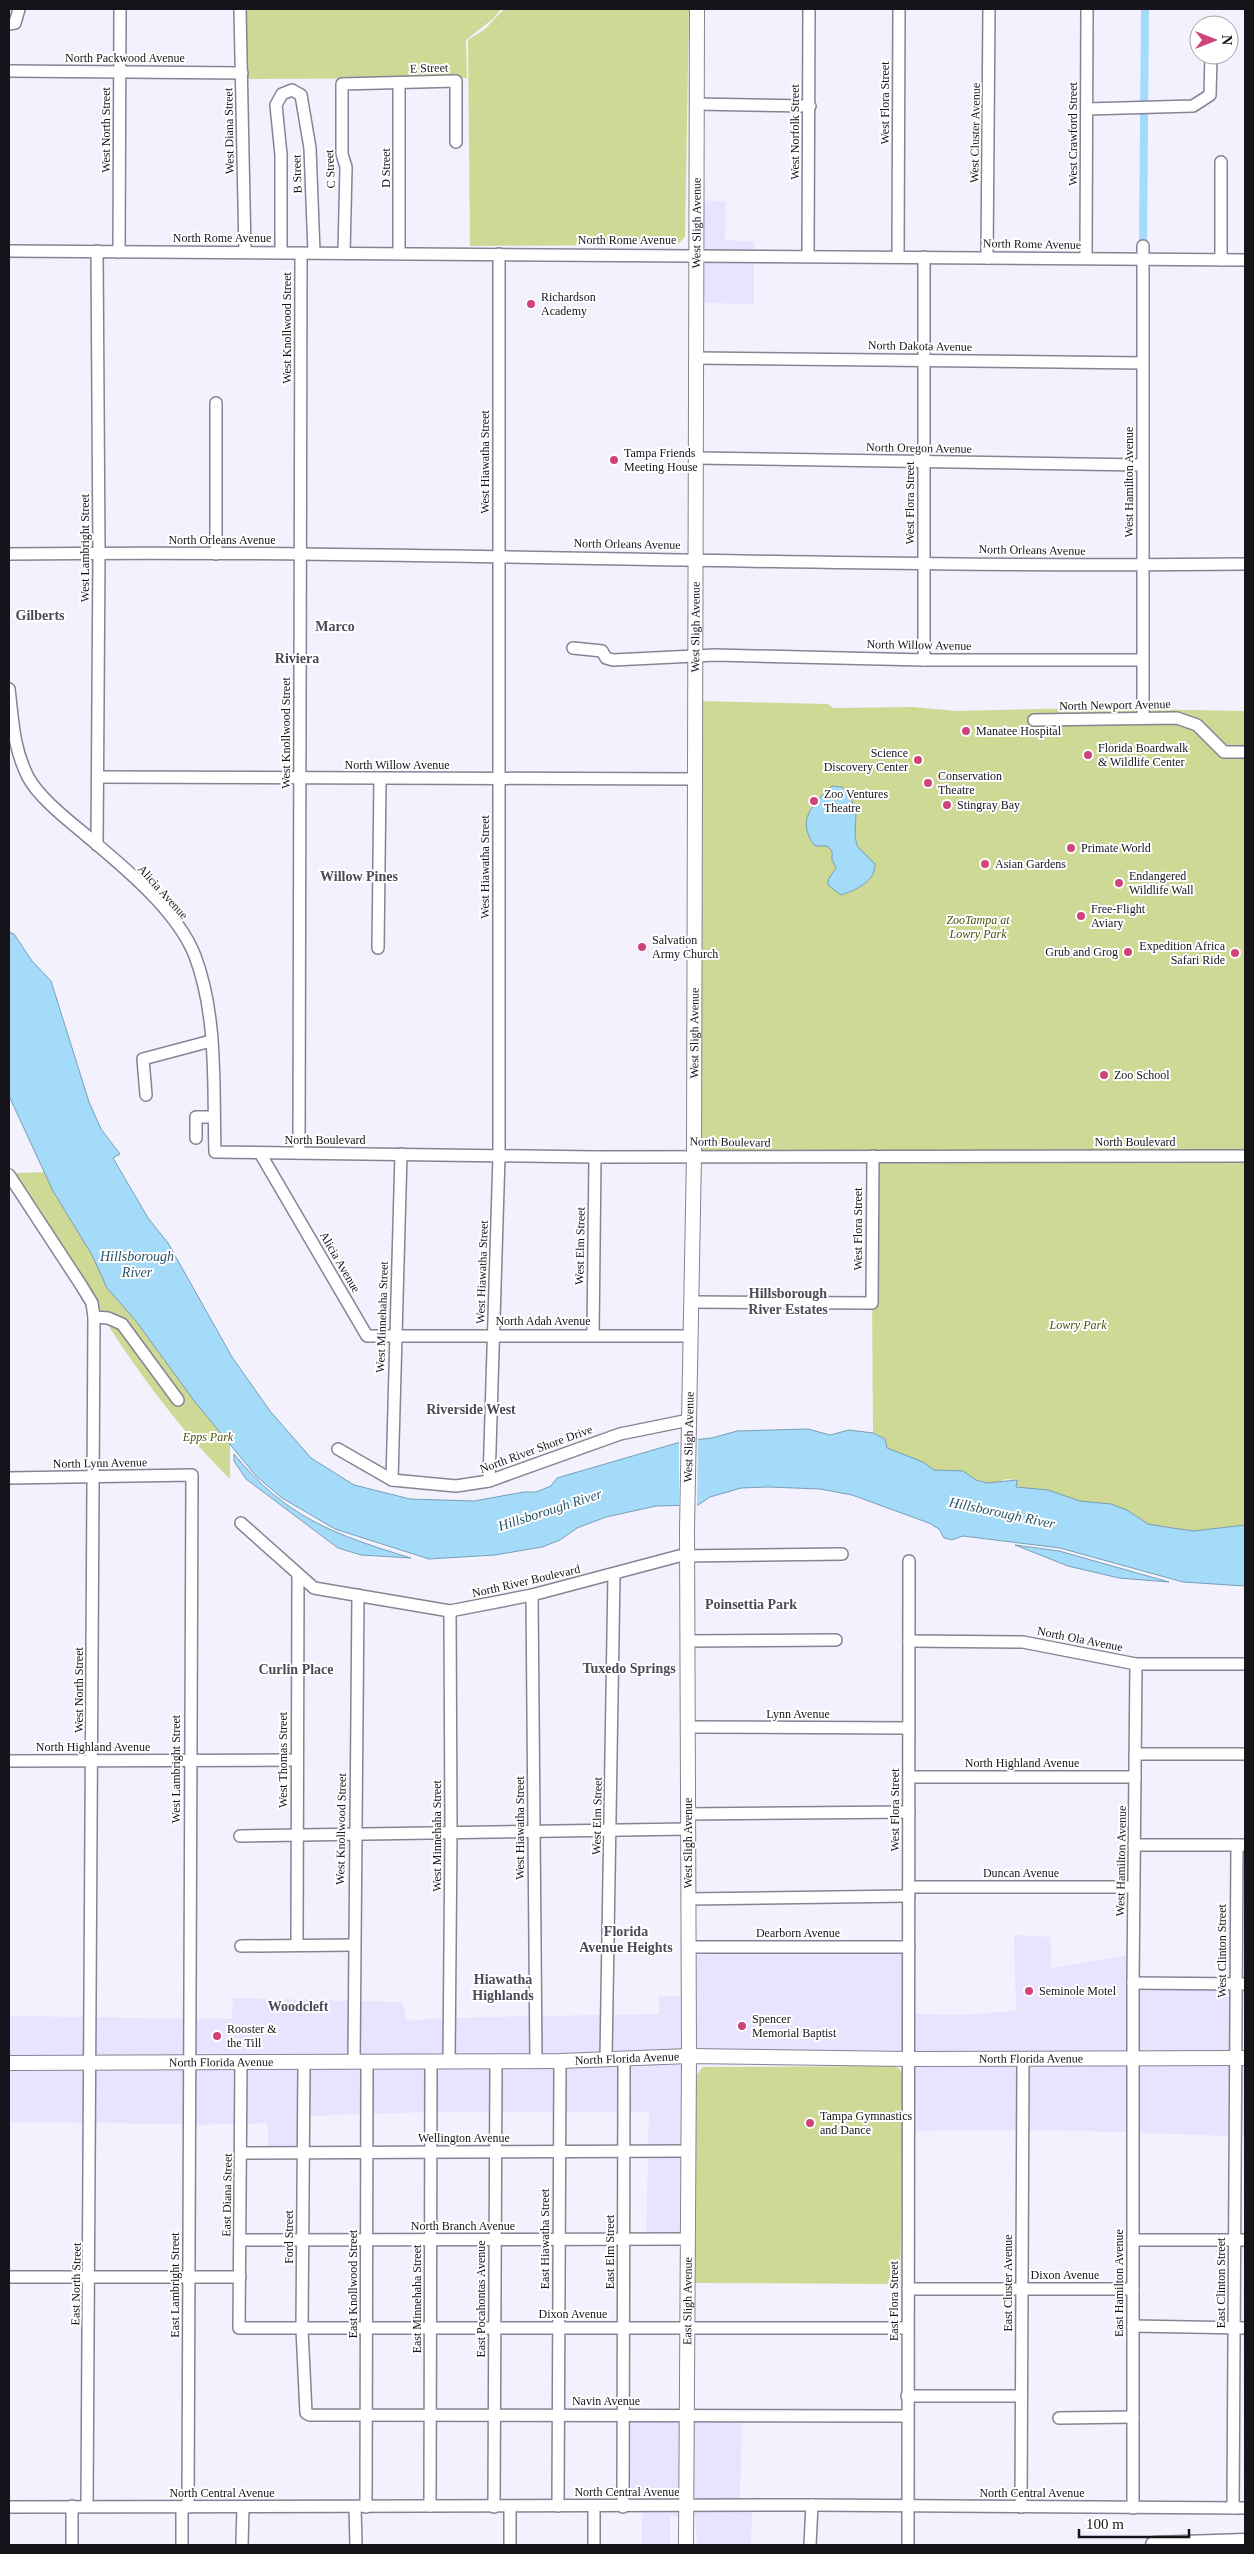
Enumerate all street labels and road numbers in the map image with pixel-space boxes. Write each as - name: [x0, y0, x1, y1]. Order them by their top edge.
- street label: North Packwood Avenue: [65, 51, 185, 65]
- street label: E Street: [410, 60, 449, 76]
- street label: West Flora Street: [878, 61, 892, 145]
- street label: West Crawford Street: [1066, 82, 1080, 186]
- street label: West Cluster Avenue: [967, 83, 983, 183]
- street label: West Norfolk Street: [788, 84, 802, 180]
- street label: West North Street: [99, 86, 113, 173]
- street label: West Diana Street: [221, 87, 237, 174]
- street label: D Street: [379, 148, 393, 188]
- street label: C Street: [322, 149, 338, 189]
- street label: B Street: [289, 154, 305, 194]
- street label: West Sligh Avenue: [689, 178, 704, 269]
- street label: North Rome Avenue: [173, 231, 271, 245]
- street label: North Rome Avenue: [578, 233, 676, 247]
- street label: North Rome Avenue: [983, 236, 1081, 252]
- street label: West Knollwood Street: [280, 271, 294, 384]
- street label: North Dakota Avenue: [868, 338, 972, 354]
- street label: West Hiawatha Street: [478, 410, 492, 514]
- street label: West Hamilton Avenue: [1122, 427, 1136, 537]
- street label: North Oregon Avenue: [866, 440, 972, 456]
- street label: West Flora Street: [903, 461, 917, 545]
- street label: West Lambright Street: [78, 493, 92, 602]
- street label: North Orleans Avenue: [168, 533, 276, 547]
- street label: North Orleans Avenue: [573, 536, 681, 552]
- street label: North Orleans Avenue: [978, 542, 1086, 558]
- street label: West Sligh Avenue: [688, 582, 703, 673]
- street label: North Willow Avenue: [866, 637, 972, 653]
- street label: West Knollwood Street: [279, 676, 293, 789]
- street label: North Newport Avenue: [1059, 697, 1171, 713]
- street label: North Willow Avenue: [344, 758, 450, 772]
- street label: West Hiawatha Street: [478, 815, 492, 919]
- street label: Alicia Avenue: [135, 862, 191, 922]
- street label: West Sligh Avenue: [687, 988, 701, 1079]
- street label: North Boulevard: [285, 1133, 365, 1147]
- street label: North Boulevard: [689, 1134, 771, 1150]
- street label: North Boulevard: [1095, 1135, 1175, 1149]
- street label: West Flora Street: [851, 1187, 865, 1271]
- street label: West Elm Street: [572, 1206, 588, 1285]
- street label: West Hiawatha Street: [473, 1219, 491, 1324]
- street label: Alicia Avenue: [317, 1229, 363, 1295]
- street label: West Minnehaha Street: [373, 1260, 391, 1373]
- street label: North Adah Avenue: [495, 1314, 591, 1328]
- street label: West Sligh Avenue: [681, 1391, 697, 1483]
- street label: North River Shore Drive: [478, 1422, 594, 1476]
- street label: North Lynn Avenue: [53, 1455, 147, 1471]
- street label: North River Boulevard: [471, 1562, 581, 1600]
- street label: North Ola Avenue: [1036, 1624, 1124, 1654]
- street label: West North Street: [72, 1646, 86, 1733]
- street label: Lynn Avenue: [766, 1707, 830, 1721]
- street label: West Thomas Street: [276, 1711, 290, 1808]
- street label: West Lambright Street: [169, 1714, 183, 1823]
- street label: North Highland Avenue: [36, 1740, 150, 1754]
- street label: North Highland Avenue: [965, 1756, 1079, 1770]
- street label: West Flora Street: [888, 1768, 902, 1852]
- street label: West Knollwood Street: [333, 1772, 349, 1885]
- street label: West Hiawatha Street: [513, 1776, 527, 1880]
- street label: West Elm Street: [589, 1776, 605, 1855]
- street label: West Minnehaha Street: [430, 1780, 444, 1892]
- street label: West Sligh Avenue: [681, 1798, 695, 1888]
- street label: West Hamilton Avenue: [1113, 1805, 1129, 1917]
- street label: Duncan Avenue: [983, 1866, 1059, 1880]
- street label: West Clinton Street: [1215, 1903, 1229, 1998]
- street label: Dearborn Avenue: [756, 1926, 840, 1940]
- street label: North Florida Avenue: [574, 2049, 679, 2067]
- street label: North Florida Avenue: [979, 2051, 1083, 2066]
- street label: North Florida Avenue: [169, 2055, 273, 2069]
- street label: Wellington Avenue: [418, 2131, 510, 2145]
- street label: East Diana Street: [219, 2153, 235, 2237]
- street label: East Hiawatha Street: [538, 2188, 552, 2289]
- street label: Ford Street: [282, 2210, 296, 2264]
- street label: East Elm Street: [603, 2214, 617, 2289]
- street label: North Branch Avenue: [411, 2219, 515, 2233]
- street label: East Knollwood Street: [346, 2229, 360, 2338]
- street label: East Hamilton Avenue: [1112, 2229, 1126, 2337]
- street label: East Lambright Street: [168, 2232, 182, 2338]
- street label: East Cluster Avenue: [1001, 2234, 1015, 2332]
- street label: East Clinton Street: [1214, 2237, 1228, 2328]
- street label: East Pocahontas Avenue: [474, 2240, 488, 2358]
- street label: East North Street: [68, 2242, 84, 2325]
- street label: East Minnehaha Street: [410, 2244, 424, 2353]
- street label: East Sligh Avenue: [680, 2257, 695, 2345]
- street label: East Flora Street: [887, 2260, 901, 2341]
- street label: Dixon Avenue: [1031, 2268, 1099, 2282]
- street label: Dixon Avenue: [539, 2307, 607, 2321]
- street label: Navin Avenue: [572, 2394, 640, 2408]
- street label: North Central Avenue: [574, 2485, 680, 2499]
- street label: North Central Avenue: [169, 2486, 275, 2500]
- street label: North Central Avenue: [979, 2486, 1085, 2500]

